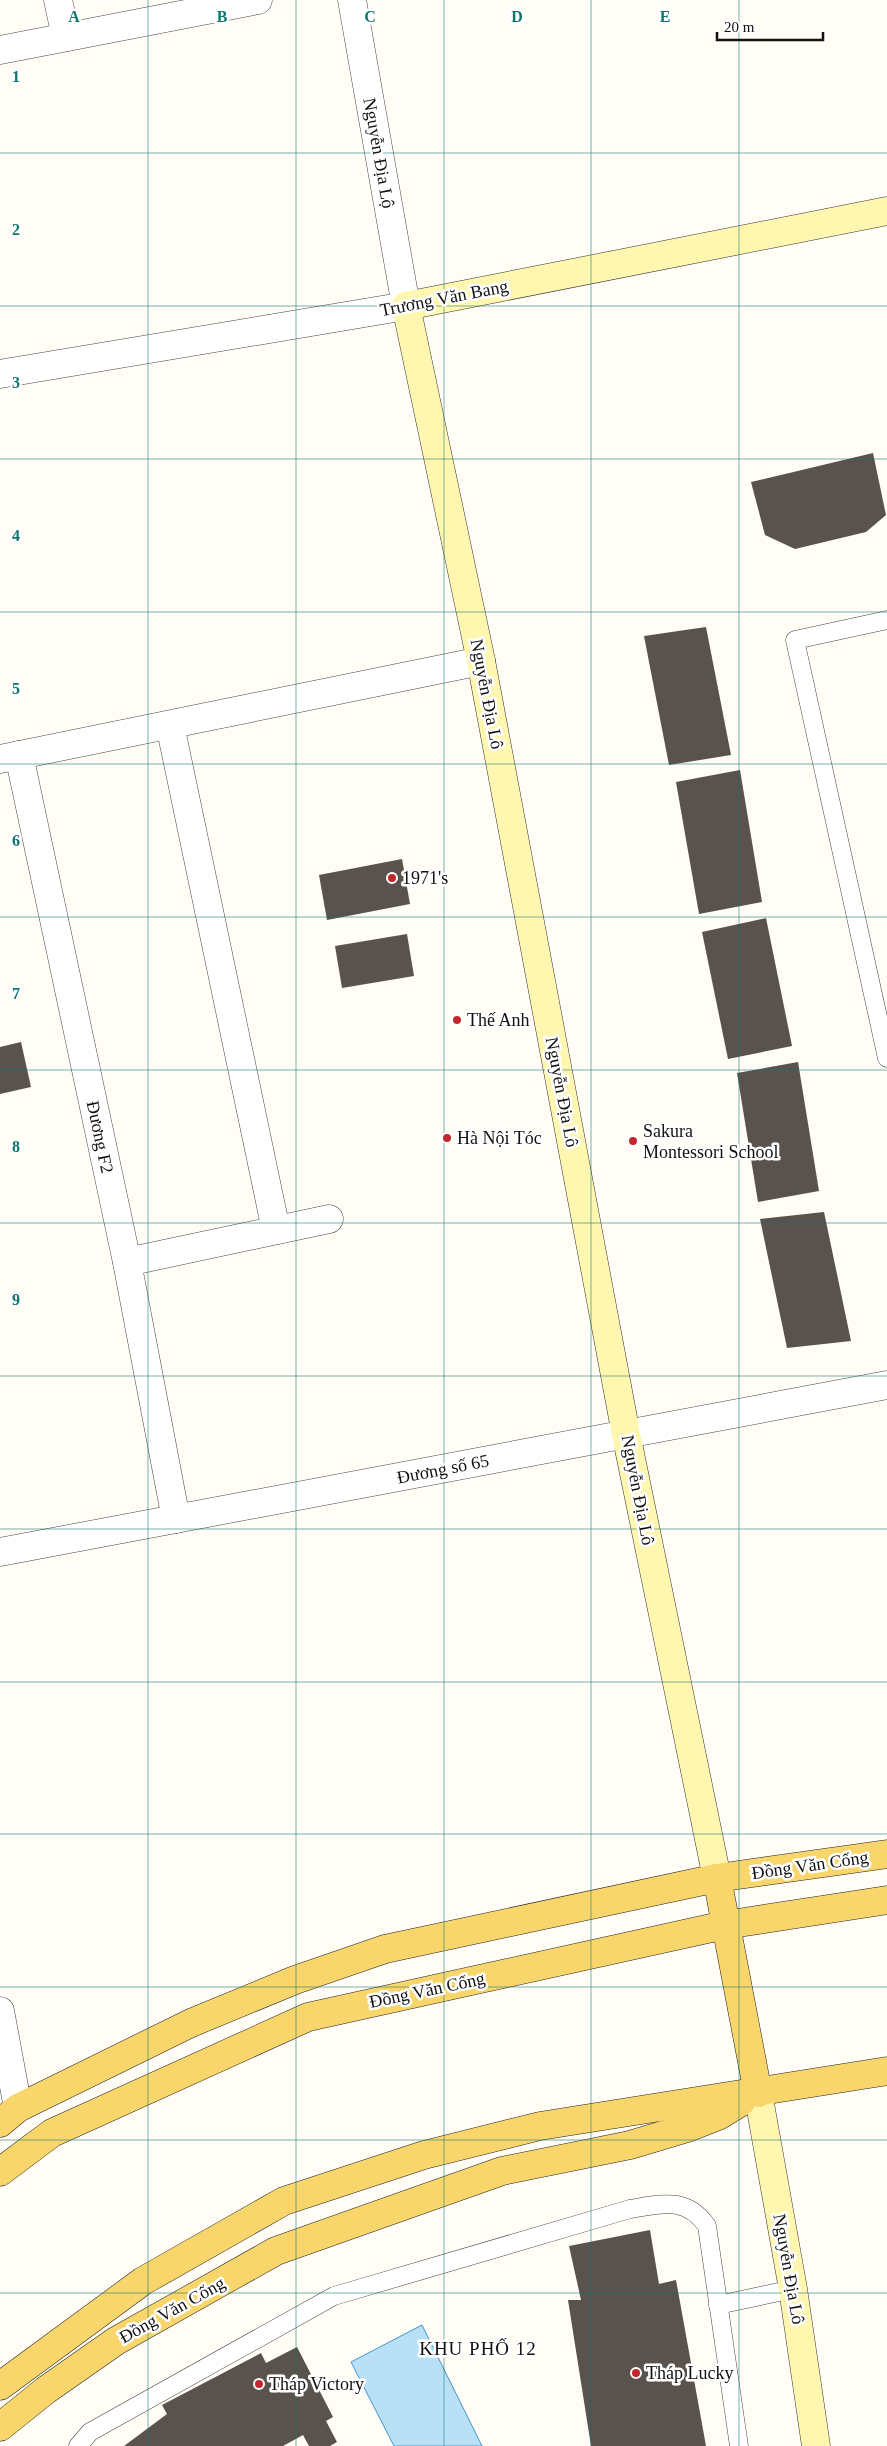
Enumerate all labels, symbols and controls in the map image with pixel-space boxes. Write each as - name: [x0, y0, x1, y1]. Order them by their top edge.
- text: A: [68, 8, 80, 25]
- text: B: [217, 8, 228, 25]
- text: C: [364, 8, 376, 25]
- text: D: [511, 8, 523, 25]
- text: E: [660, 8, 670, 25]
- scale bar: [717, 10, 823, 42]
- text: 20 m: [724, 19, 755, 35]
- text: 1: [12, 68, 20, 85]
- street label: Nguyễn Địa Lộ: [359, 96, 399, 210]
- text: 2: [12, 221, 20, 238]
- street label: Trương Văn Bang: [378, 276, 510, 320]
- text: 3: [12, 374, 20, 391]
- text: 4: [12, 527, 20, 544]
- street label: Nguyễn Địa Lô: [466, 637, 508, 751]
- text: 5: [12, 680, 20, 697]
- text: 6: [12, 832, 20, 849]
- place label: 1971's: [402, 868, 448, 888]
- marker: 1971's: [386, 872, 398, 884]
- text: 7: [12, 985, 20, 1002]
- place label: Thế Anh: [467, 1010, 530, 1030]
- marker: Thế Anh: [451, 1014, 463, 1026]
- street label: Nguyễn Địa Lô: [541, 1035, 583, 1149]
- street label: Đương F2: [83, 1099, 117, 1175]
- place label: Sakura Montessori School: [643, 1121, 779, 1162]
- place label: Hà Nội Tóc: [457, 1128, 542, 1148]
- marker: Hà Nội Tóc: [441, 1132, 453, 1144]
- marker: Sakura Montessori School: [627, 1135, 639, 1147]
- text: 8: [12, 1138, 20, 1155]
- text: 9: [12, 1291, 20, 1308]
- street label: Nguyễn Địa Lô: [617, 1433, 659, 1547]
- street label: Đương số 65: [395, 1450, 491, 1488]
- street label: Đồng Văn Cống: [750, 1847, 870, 1883]
- street label: Đồng Văn Cống: [367, 1968, 487, 2012]
- street label: Nguyễn Địa Lô: [769, 2212, 809, 2326]
- street label: Đồng Văn Cống: [116, 2273, 228, 2347]
- district label: KHU PHỐ 12: [419, 2338, 537, 2359]
- place label: Tháp Lucky: [646, 2363, 733, 2383]
- marker: Tháp Lucky: [630, 2367, 642, 2379]
- place label: Tháp Victory: [269, 2374, 364, 2394]
- marker: Tháp Victory: [253, 2378, 265, 2390]

